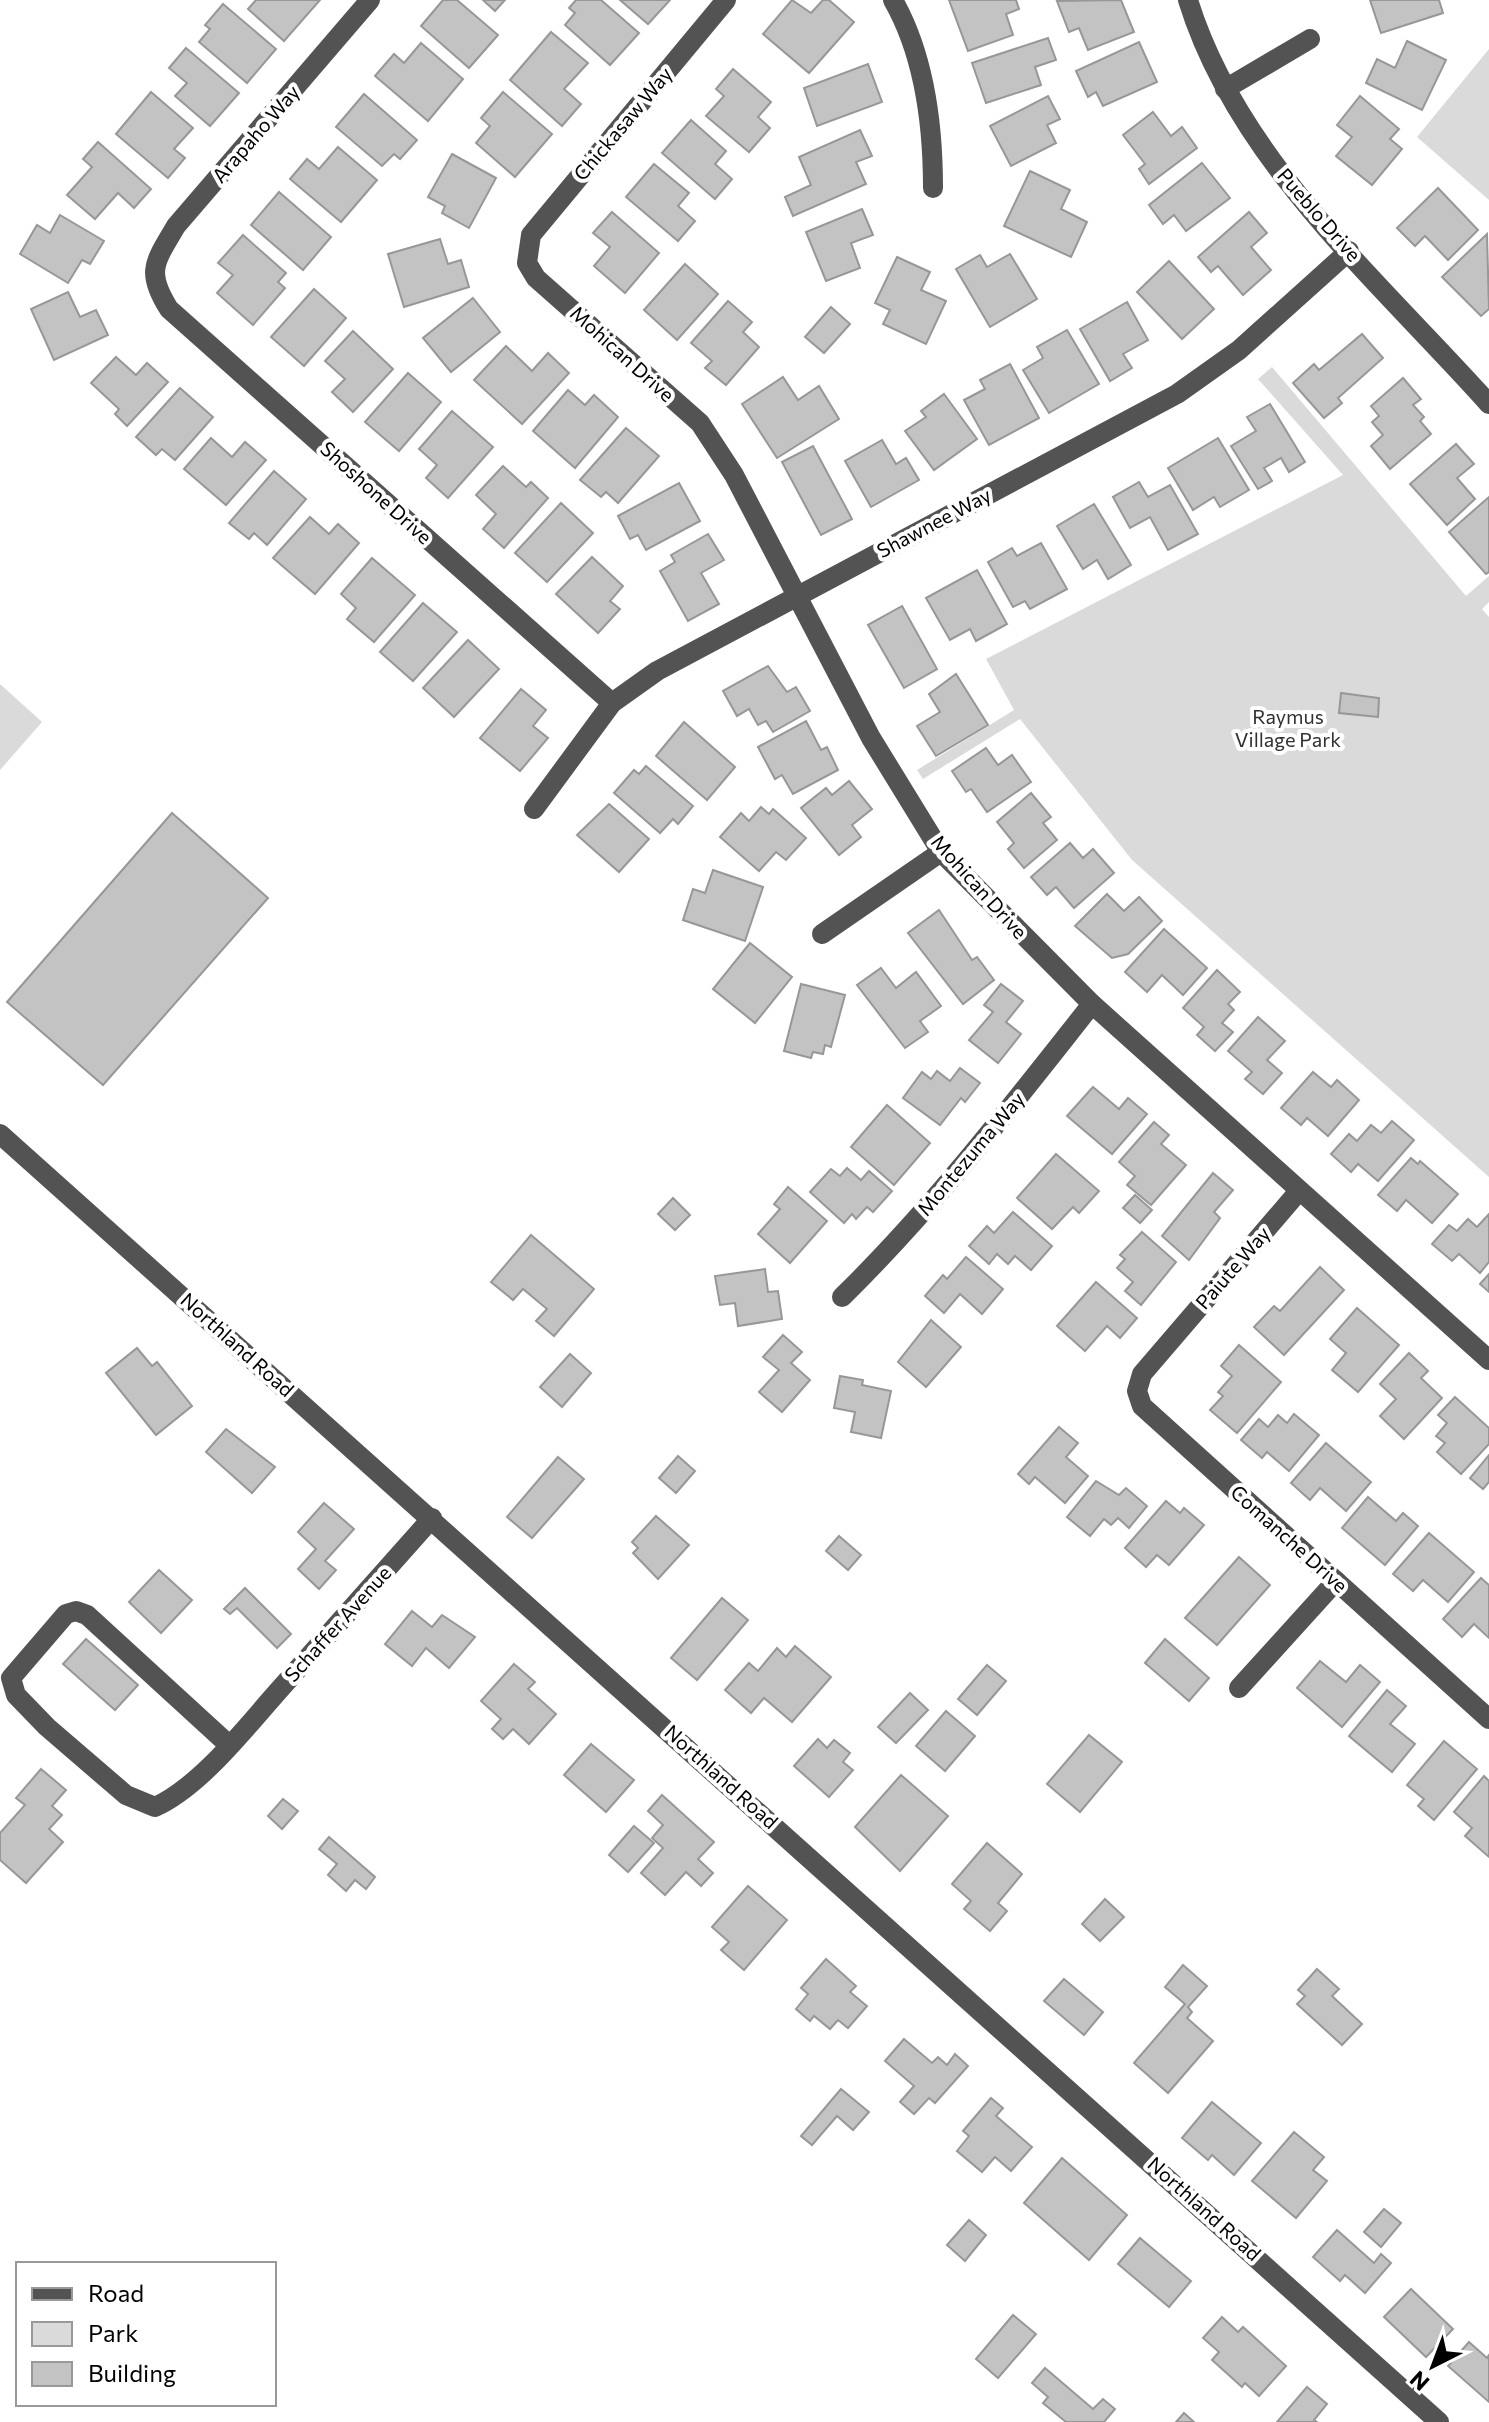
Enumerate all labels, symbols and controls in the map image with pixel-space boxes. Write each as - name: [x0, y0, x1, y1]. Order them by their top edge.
- street label: Chickasaw Way: [568, 62, 677, 185]
- street label: Arapaho Way: [206, 80, 304, 187]
- street label: Pueblo Drive: [1273, 163, 1367, 266]
- street label: Mohican Drive: [566, 300, 680, 406]
- street label: Shoshone Drive: [316, 436, 437, 549]
- street label: Shawnee Way: [872, 482, 995, 562]
- park label: Raymus Village Park: [1235, 704, 1341, 751]
- street label: Mohican Drive: [927, 829, 1033, 943]
- street label: Montezuma Way: [912, 1087, 1029, 1220]
- street label: Paiute Way: [1190, 1221, 1275, 1314]
- street label: Northland Road: [176, 1287, 299, 1401]
- street label: Comanche Drive: [1226, 1479, 1353, 1597]
- street label: Schaffer Avenue: [279, 1561, 396, 1686]
- street label: Northland Road: [660, 1719, 783, 1833]
- street label: Northland Road: [1143, 2151, 1266, 2265]
- legend: [16, 2262, 276, 2406]
- text: Road: [88, 2278, 144, 2307]
- text: Park: [88, 2318, 138, 2347]
- north arrow: [1393, 2326, 1473, 2406]
- text: Building: [88, 2358, 176, 2387]
- text: N: [1404, 2366, 1434, 2397]

